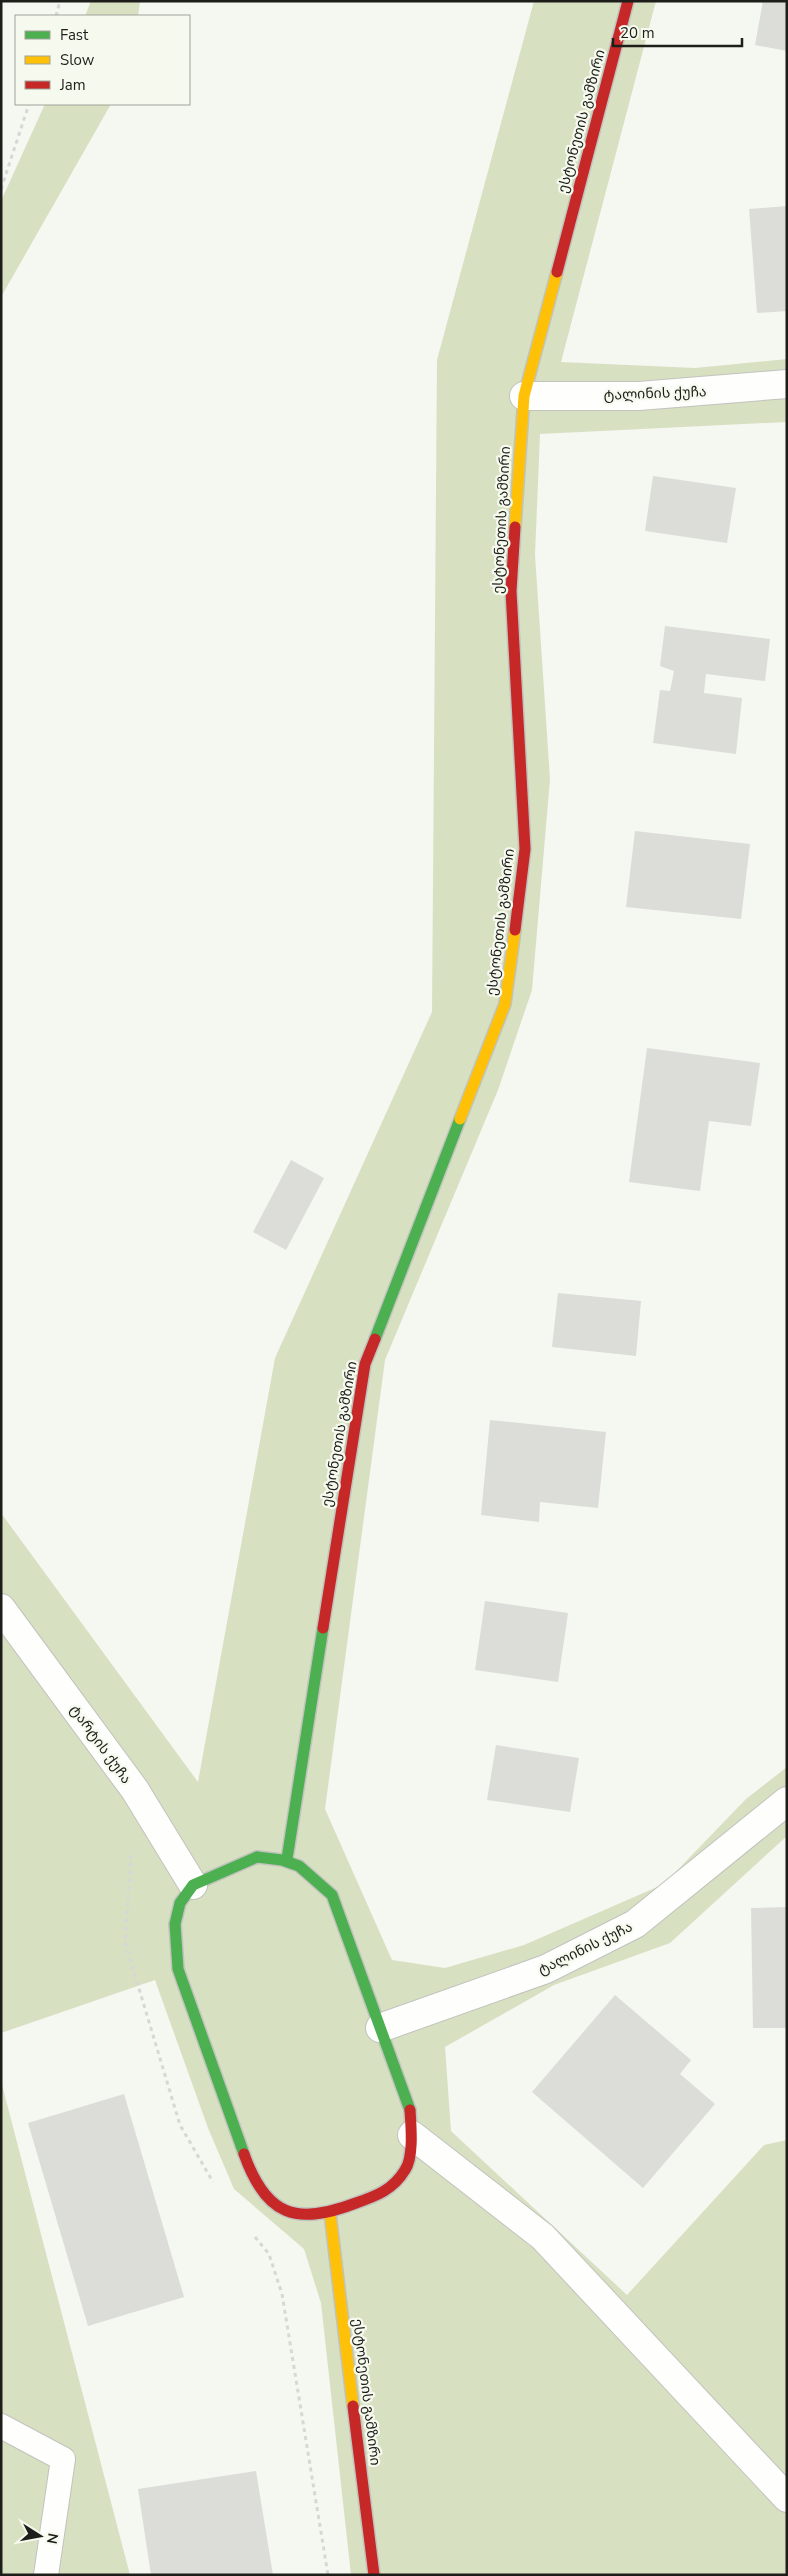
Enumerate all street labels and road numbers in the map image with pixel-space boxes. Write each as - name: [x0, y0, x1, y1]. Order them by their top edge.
- street label: ესტონეთის გამზირი: [553, 47, 610, 195]
- street label: ტალინის ქუჩა: [603, 382, 707, 405]
- street label: ესტონეთის გამზირი: [488, 446, 515, 594]
- street label: ესტონეთის გამზირი: [482, 848, 519, 997]
- street label: ესტონეთის გამზირი: [317, 1360, 362, 1508]
- street label: ტარტის ქუჩა: [66, 1701, 136, 1788]
- street label: ტალინის ქუჩა: [535, 1917, 636, 1980]
- street label: ესტონეთის გამზირი: [348, 2318, 385, 2467]

